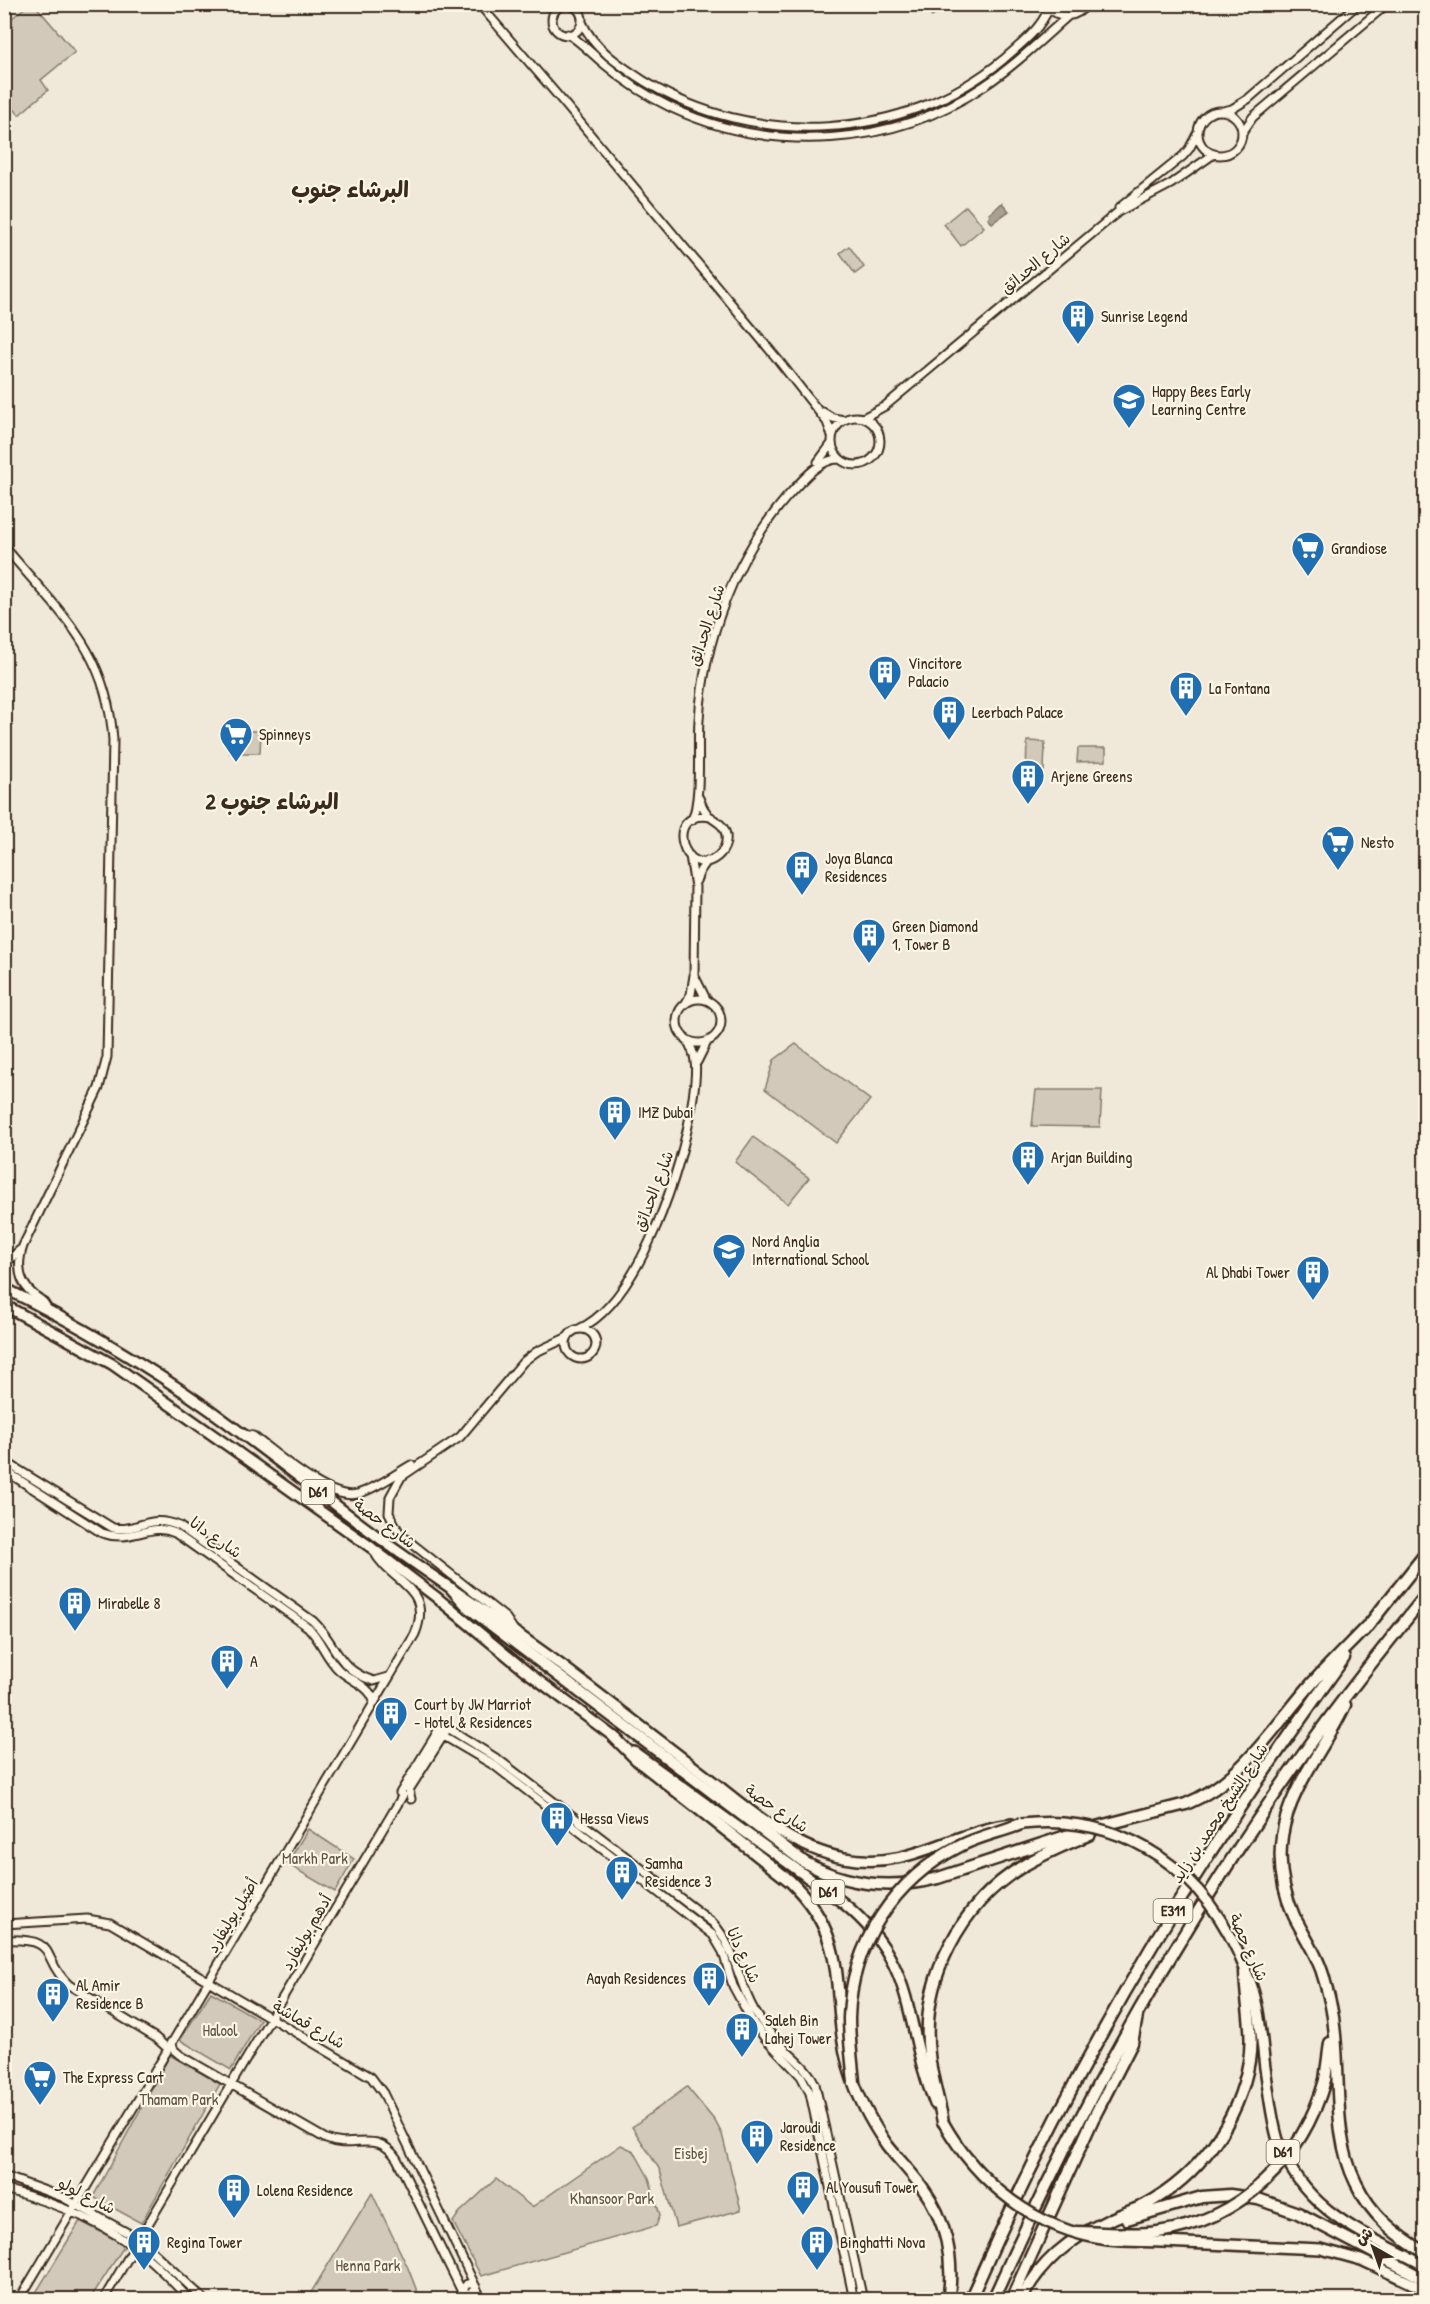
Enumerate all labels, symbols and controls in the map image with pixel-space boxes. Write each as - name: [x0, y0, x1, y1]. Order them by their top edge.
- district label: البرشاء جنوب: [291, 174, 409, 204]
- street label: شارع الحدائق: [995, 227, 1075, 299]
- building icon: Sunrise Legend: [1060, 298, 1096, 345]
- place label: Sunrise Legend: [1101, 305, 1187, 327]
- place label: Happy Bees Early Learning Centre: [1152, 380, 1251, 420]
- school or university icon: Happy Bees Early Learning Centre: [1111, 382, 1147, 429]
- supermarket icon: Grandiose: [1290, 530, 1326, 577]
- place label: Grandiose: [1331, 537, 1388, 559]
- street label: شارع الحدائق: [682, 581, 731, 669]
- place label: Vincitore Palacio: [908, 652, 963, 692]
- building icon: Vincitore Palacio: [867, 654, 903, 701]
- building icon: La Fontana: [1168, 670, 1204, 717]
- place label: La Fontana: [1209, 677, 1270, 699]
- building icon: Leerbach Palace: [931, 694, 967, 741]
- place label: Leerbach Palace: [972, 701, 1064, 723]
- supermarket icon: Spinneys: [218, 716, 254, 763]
- place label: Spinneys: [259, 723, 311, 745]
- building icon: Arjene Greens: [1010, 758, 1046, 805]
- place label: Arjene Greens: [1051, 765, 1132, 787]
- district label: البرشاء جنوب 2: [205, 786, 339, 816]
- supermarket icon: Nesto: [1320, 824, 1356, 871]
- place label: Nesto: [1361, 831, 1395, 853]
- place label: Joya Blanca Residences: [825, 847, 892, 887]
- building icon: Joya Blanca Residences: [784, 849, 820, 896]
- place label: Green Diamond 1, Tower B: [892, 915, 978, 955]
- building icon: Green Diamond 1, Tower B: [851, 917, 887, 964]
- building icon: IMZ Dubai: [597, 1094, 633, 1141]
- place label: IMZ Dubai: [638, 1101, 694, 1123]
- building icon: Arjan Building: [1010, 1139, 1046, 1186]
- place label: Arjan Building: [1051, 1146, 1132, 1168]
- street label: شارع الحدائق: [628, 1147, 679, 1235]
- place label: Nord Anglia International School: [752, 1230, 870, 1270]
- school or university icon: Nord Anglia International School: [711, 1232, 747, 1279]
- building icon: Al Dhabi Tower: [1295, 1254, 1331, 1301]
- place label: Al Dhabi Tower: [1206, 1261, 1290, 1283]
- road number: D61: [302, 1480, 334, 1504]
- street label: شارع حصة: [349, 1493, 421, 1554]
- street label: شارع دانا: [185, 1511, 246, 1564]
- building icon: Mirabelle 8: [57, 1585, 93, 1632]
- place label: Mirabelle 8: [98, 1592, 160, 1614]
- building icon: A: [209, 1643, 245, 1690]
- place label: A: [250, 1650, 258, 1672]
- place label: Court by JW Marriot - Hotel & Residences: [414, 1693, 532, 1733]
- building icon: Court by JW Marriot - Hotel & Residences: [373, 1695, 409, 1742]
- street label: شارع الشيخ محمد بن زايد: [1165, 1739, 1273, 1888]
- street label: شارع حصة: [740, 1779, 813, 1838]
- building icon: Hessa Views: [539, 1800, 575, 1847]
- place label: Hessa Views: [580, 1807, 649, 1829]
- park label: Markh Park: [282, 1847, 348, 1869]
- place label: Samha Residence 3: [645, 1852, 712, 1892]
- building icon: Samha Residence 3: [604, 1854, 640, 1901]
- street label: أصيل بوليفارد: [201, 1874, 263, 1956]
- road number: D61: [812, 1880, 844, 1904]
- street label: أدهم بوليفارد: [275, 1890, 338, 1975]
- road number: E311: [1154, 1899, 1192, 1923]
- street label: شارع حصة: [1223, 1910, 1274, 1985]
- street label: شارع دانا: [721, 1924, 766, 1987]
- building icon: Aayah Residences: [691, 1960, 727, 2007]
- place label: Aayah Residences: [587, 1967, 686, 1989]
- place label: Al Amir Residence B: [76, 1974, 144, 2014]
- building icon: Al Amir Residence B: [35, 1976, 71, 2023]
- street label: شارع قماشة: [268, 1994, 349, 2054]
- place label: Saleh Bin Lahej Tower: [765, 2009, 832, 2049]
- building icon: Saleh Bin Lahej Tower: [724, 2011, 760, 2058]
- park label: Halool: [202, 2019, 238, 2041]
- supermarket icon: The Express Cart: [22, 2059, 58, 2106]
- place label: The Express Cart: [63, 2066, 164, 2088]
- park label: Thamam Park: [140, 2088, 219, 2110]
- place label: Jaroudi Residence: [780, 2116, 836, 2156]
- building icon: Jaroudi Residence: [739, 2118, 775, 2165]
- road number: D61: [1266, 2140, 1300, 2164]
- park label: Eisbej: [674, 2142, 708, 2164]
- building icon: Al Yousufi Tower: [785, 2169, 821, 2216]
- street label: شارع لولو: [53, 2171, 120, 2220]
- building icon: Lolena Residence: [216, 2172, 252, 2219]
- place label: Al Yousufi Tower: [826, 2176, 918, 2198]
- place label: Lolena Residence: [257, 2179, 354, 2201]
- park label: Khansoor Park: [570, 2187, 654, 2209]
- north arrow: [1343, 2217, 1403, 2277]
- text: ش: [1350, 2221, 1377, 2250]
- building icon: Regina Tower: [126, 2224, 162, 2271]
- building icon: Binghatti Nova: [799, 2224, 835, 2271]
- place label: Regina Tower: [167, 2231, 242, 2253]
- place label: Binghatti Nova: [840, 2231, 925, 2253]
- park label: Henna Park: [335, 2254, 401, 2276]

